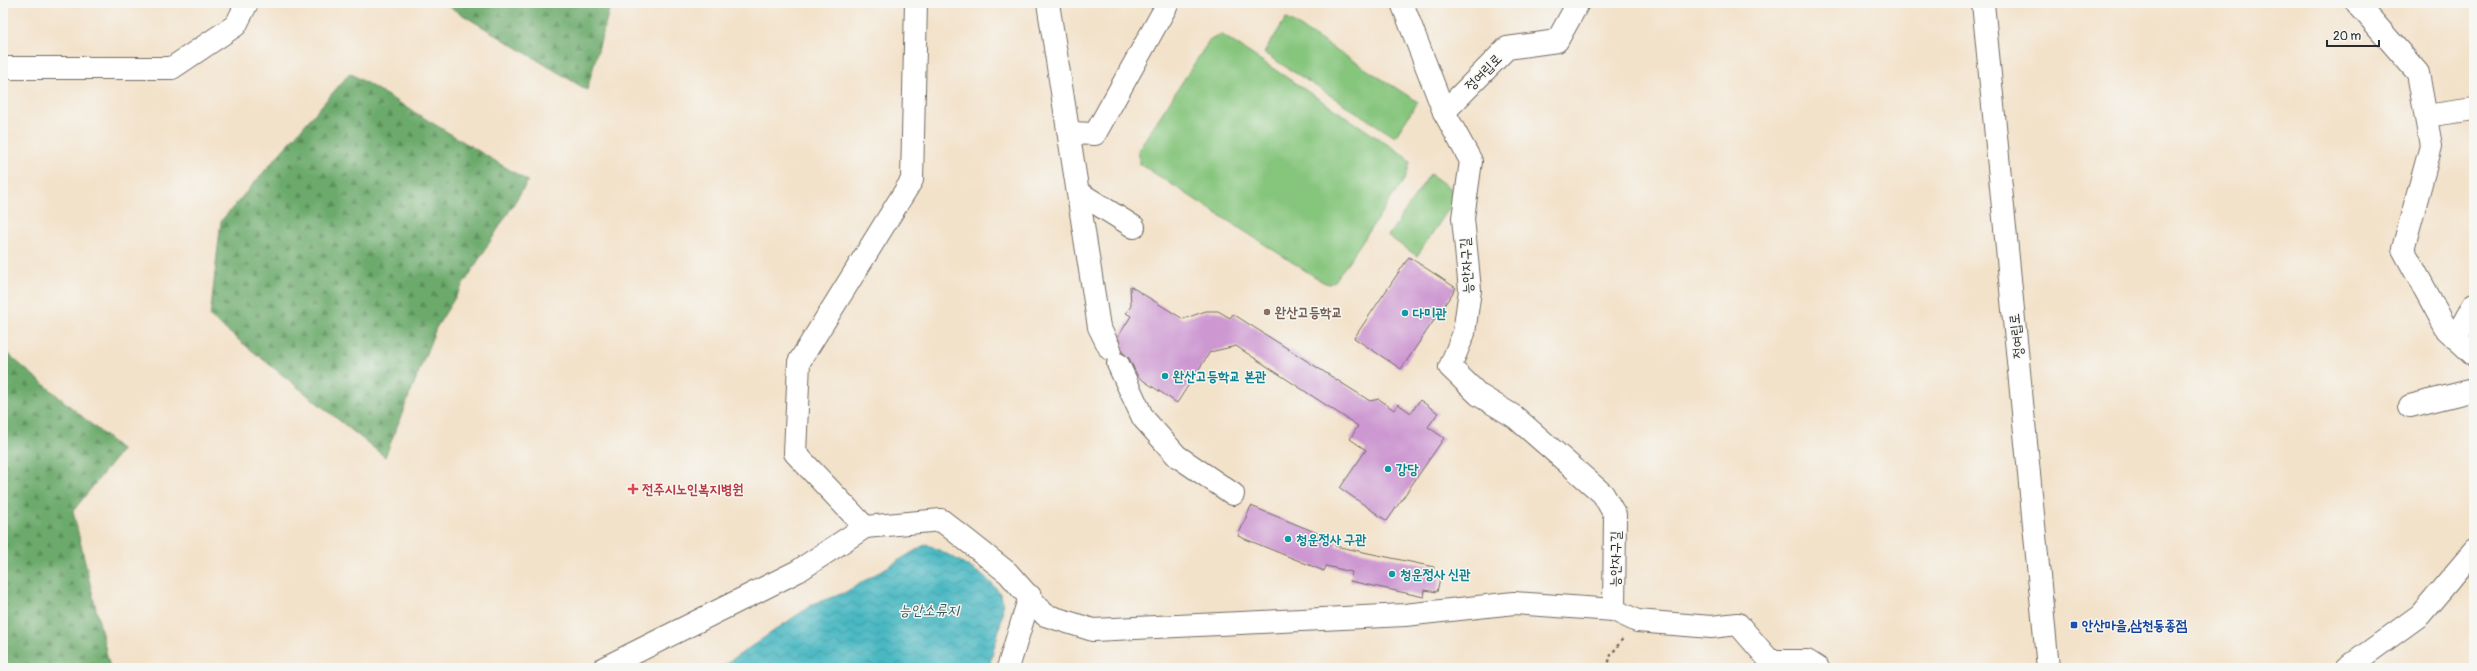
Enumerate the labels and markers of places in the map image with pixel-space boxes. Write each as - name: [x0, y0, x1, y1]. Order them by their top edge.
- place label: 완산고등학교: [1274, 304, 1343, 321]
- place label: 다미관: [1412, 305, 1448, 322]
- marker: 완산고등학교: [1262, 307, 1272, 317]
- marker: 다미관: [1400, 308, 1410, 318]
- place label: 완산고등학교 본관: [1172, 368, 1267, 385]
- marker: 완산고등학교 본관: [1160, 371, 1170, 381]
- place label: 강당: [1396, 461, 1419, 478]
- marker: 강당: [1383, 464, 1393, 474]
- place label: 전주시노인복지병원: [642, 481, 743, 498]
- marker: 전주시노인복지병원: [627, 483, 639, 495]
- place label: 청운정사 구관: [1296, 531, 1367, 548]
- marker: 청운정사 구관: [1283, 534, 1293, 544]
- place label: 청운정사 신관: [1400, 566, 1471, 583]
- marker: 청운정사 신관: [1387, 569, 1397, 579]
- place label: 안산마을,삼천동종점: [2082, 617, 2188, 634]
- marker: 안산마을,삼천동종점: [2069, 620, 2079, 630]

